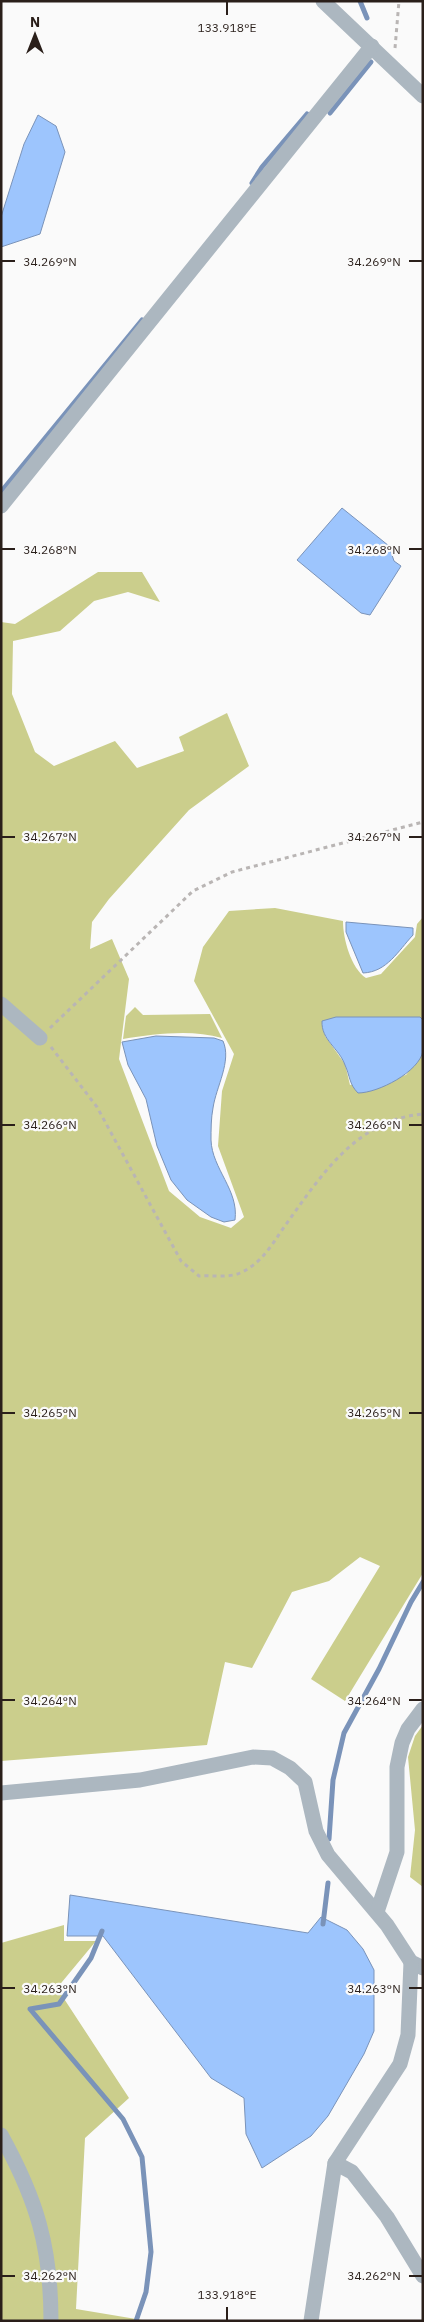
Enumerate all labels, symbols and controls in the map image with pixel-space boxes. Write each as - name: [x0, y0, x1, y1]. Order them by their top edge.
- north arrow: [10, 10, 60, 60]
- text: N: [30, 13, 40, 31]
- text: 133.918°E: [197, 20, 257, 35]
- text: 34.269°N: [23, 254, 77, 269]
- text: 34.269°N: [347, 254, 401, 269]
- text: 34.268°N: [23, 542, 77, 557]
- text: 34.268°N: [347, 542, 401, 557]
- text: 34.267°N: [23, 829, 77, 844]
- text: 34.267°N: [347, 829, 401, 844]
- text: 34.266°N: [23, 1117, 77, 1132]
- text: 34.266°N: [347, 1117, 401, 1132]
- text: 34.265°N: [23, 1405, 77, 1420]
- text: 34.265°N: [347, 1405, 401, 1420]
- text: 34.264°N: [23, 1693, 77, 1708]
- text: 34.264°N: [347, 1693, 401, 1708]
- text: 34.263°N: [23, 1981, 77, 1996]
- text: 34.263°N: [347, 1981, 401, 1996]
- text: 34.262°N: [23, 2268, 77, 2283]
- text: 34.262°N: [347, 2268, 401, 2283]
- text: 133.918°E: [197, 2287, 257, 2302]

